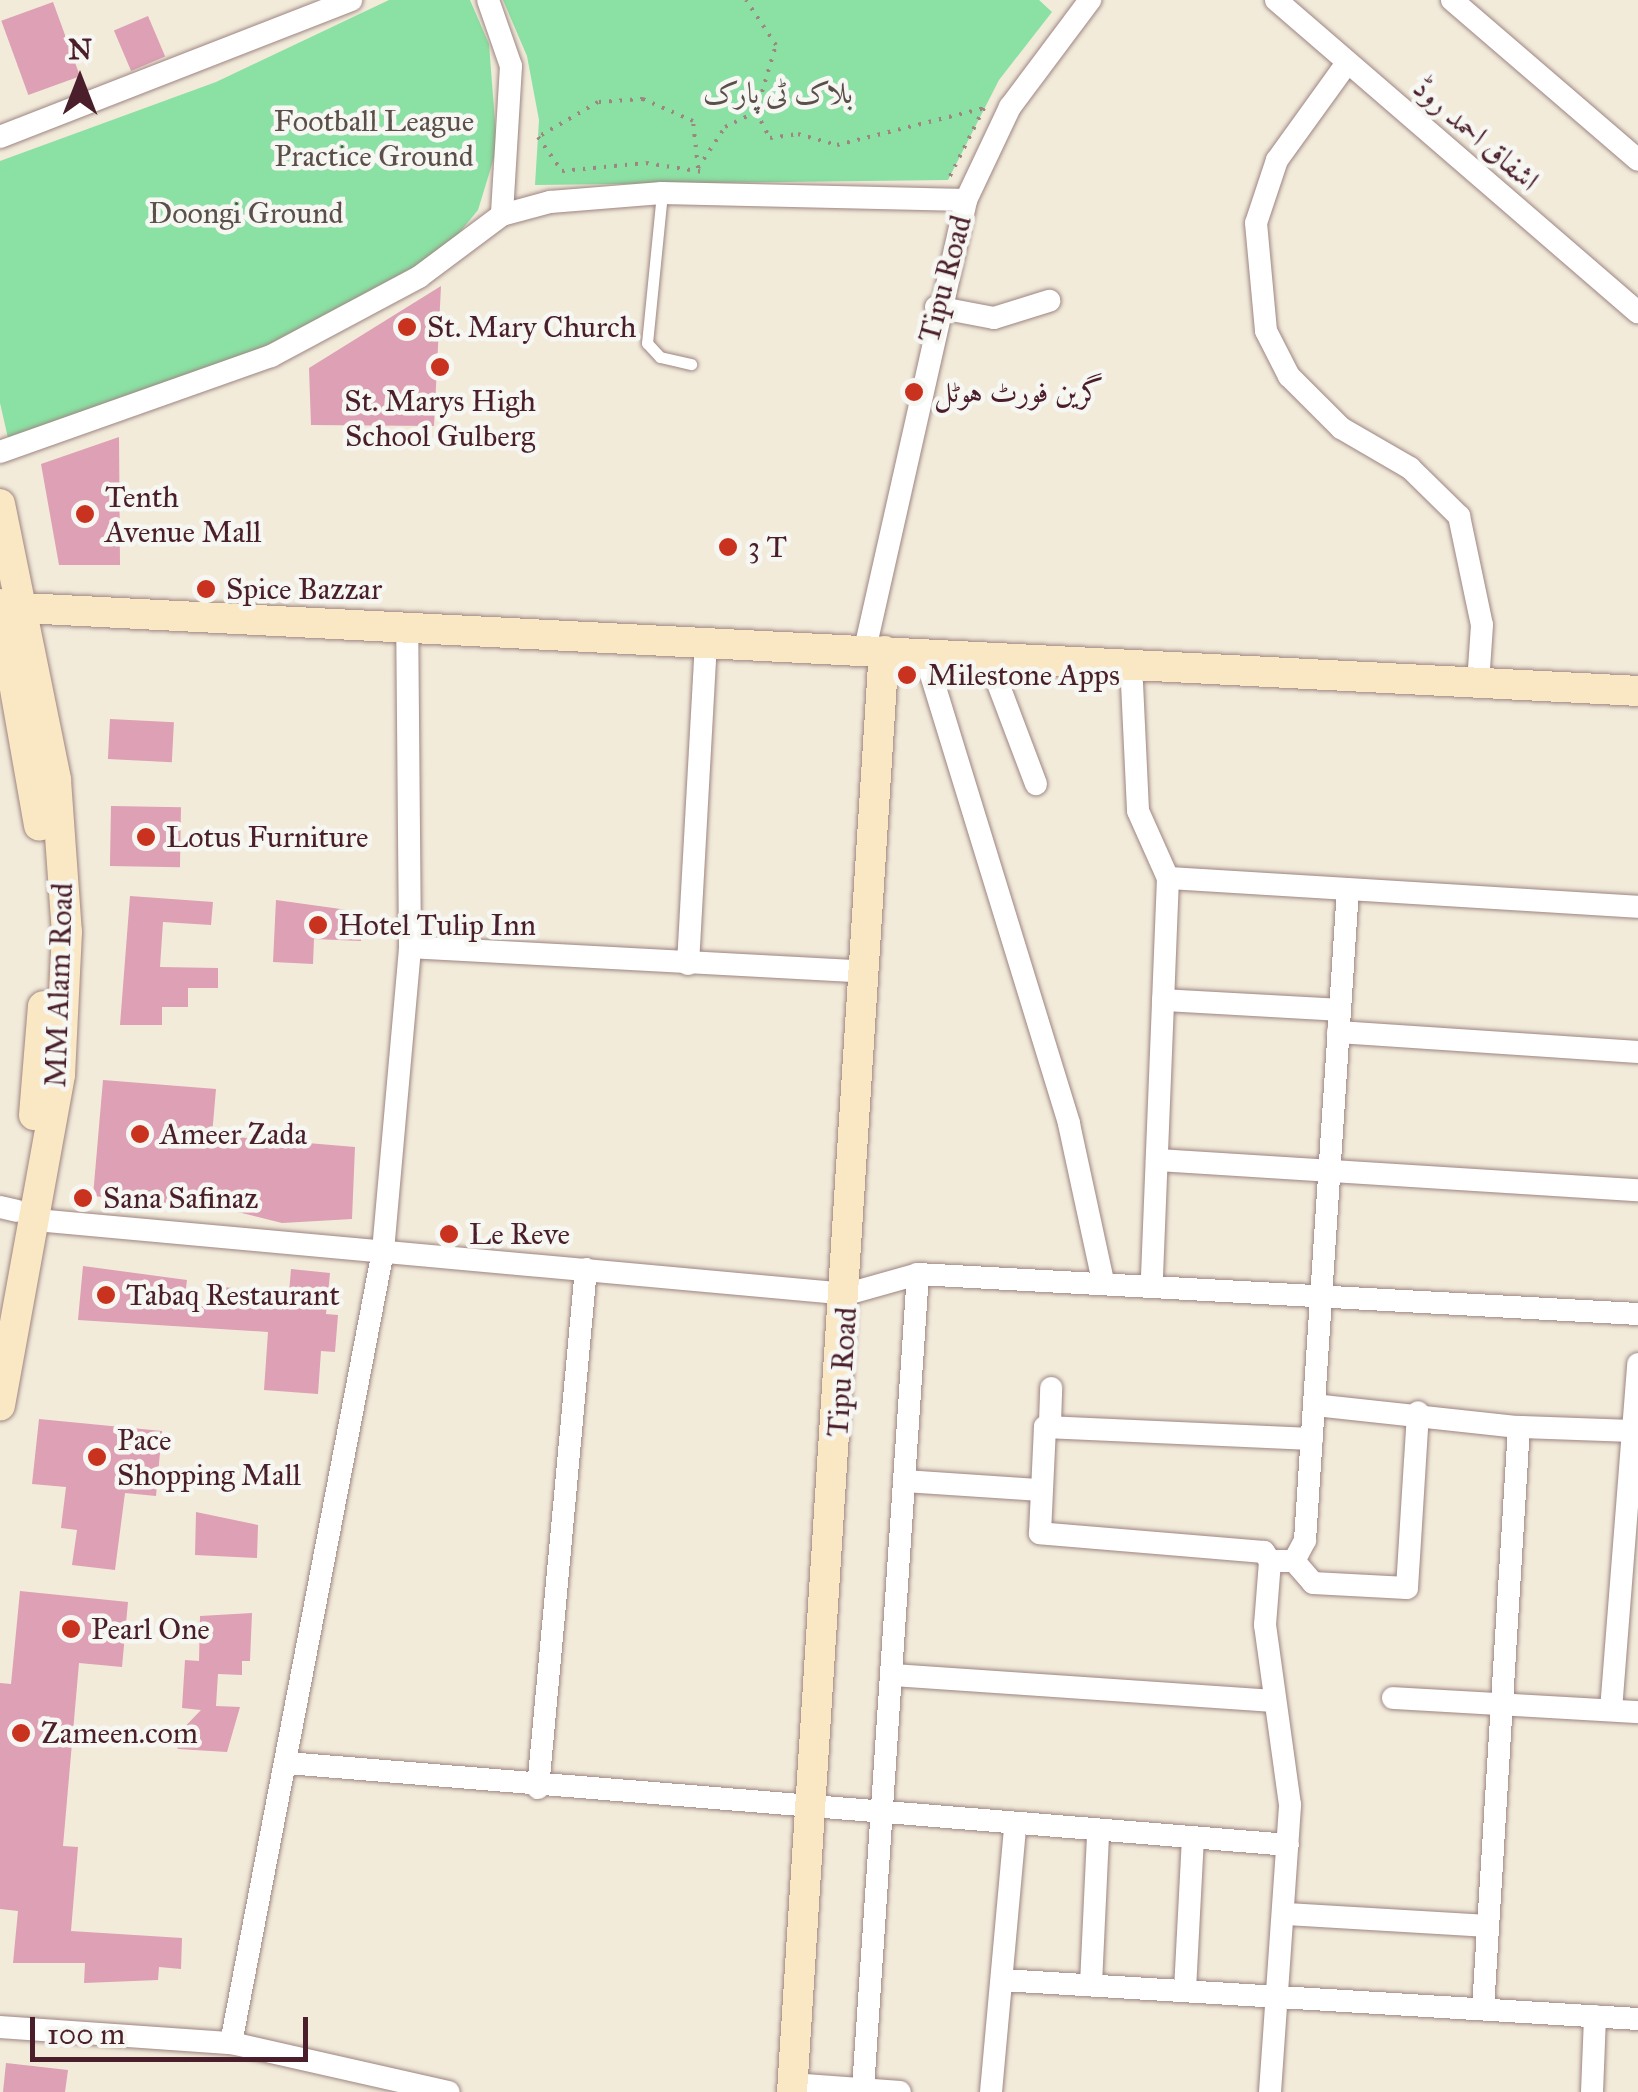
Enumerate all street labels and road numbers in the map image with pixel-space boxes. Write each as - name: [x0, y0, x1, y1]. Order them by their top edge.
- street label: اشفاق احمد روڈ: [1406, 69, 1546, 199]
- street label: Tipu Road: [911, 211, 979, 347]
- street label: MM Alam Road: [37, 882, 81, 1088]
- street label: Tipu Road: [820, 1306, 864, 1438]

